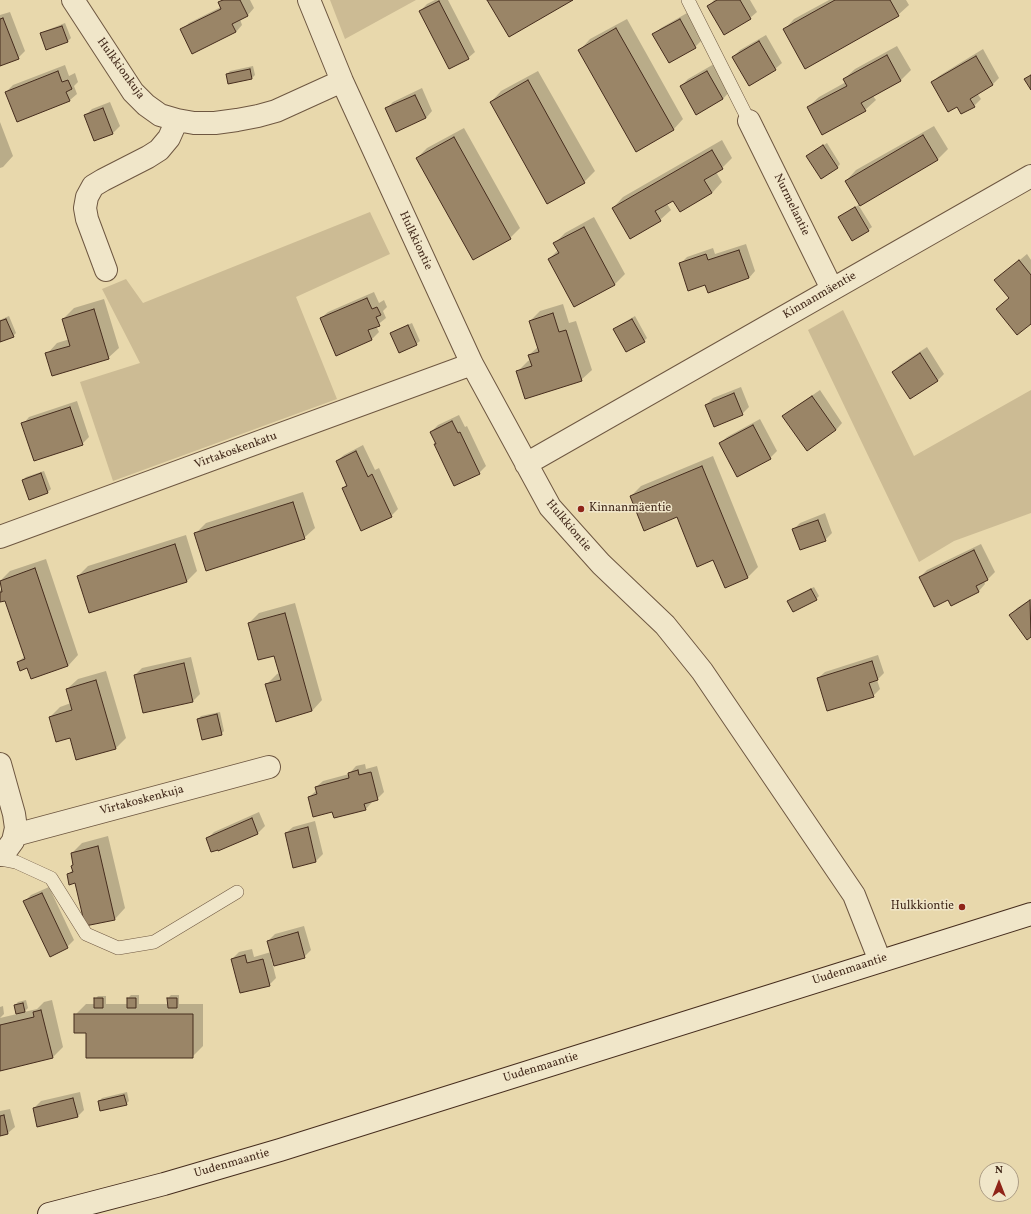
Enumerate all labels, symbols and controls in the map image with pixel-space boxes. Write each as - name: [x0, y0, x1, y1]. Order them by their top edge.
- street label: Hulkkionkuja: [93, 36, 147, 102]
- street label: Nurmelantie: [770, 172, 812, 238]
- street label: Hulkkiontie: [395, 209, 435, 273]
- street label: Kinnanmäentie: [781, 269, 859, 323]
- street label: Virtakoskenkatu: [193, 429, 279, 473]
- street label: Hulkkiontie: [542, 497, 594, 555]
- place label: Kinnanmäentie: [589, 502, 671, 516]
- marker: Kinnanmäentie: [576, 504, 586, 514]
- street label: Virtakoskenkuja: [98, 783, 186, 819]
- place label: Hulkkiontie: [891, 900, 954, 914]
- marker: Hulkkiontie: [957, 902, 967, 912]
- street label: Uudenmaantie: [811, 951, 889, 989]
- street label: Uudenmaantie: [502, 1050, 580, 1086]
- street label: Uudenmaantie: [193, 1146, 271, 1182]
- north arrow: [979, 1162, 1019, 1202]
- text: N: [995, 1163, 1003, 1178]

